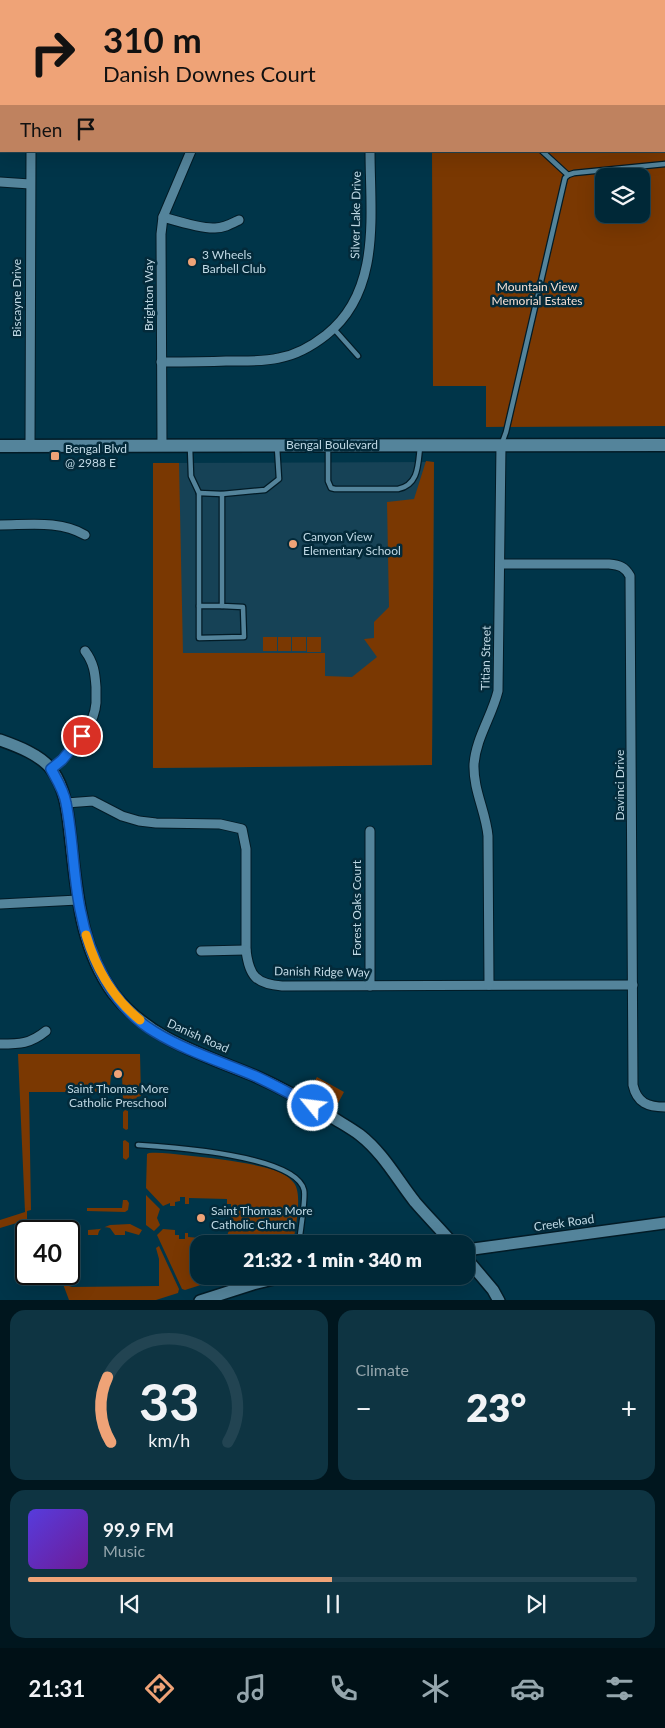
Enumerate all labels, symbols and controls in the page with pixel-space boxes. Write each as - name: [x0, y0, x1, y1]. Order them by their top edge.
- text: 310 m: [103, 18, 202, 60]
- icon: right: [20, 20, 85, 85]
- text: Danish Downes Court: [103, 60, 316, 87]
- icon: arrive: [72, 115, 100, 143]
- text: Then: [20, 118, 62, 141]
- map controls: [595, 168, 650, 223]
- button: layers: [595, 168, 650, 223]
- street label: Silver Lake Drive: [347, 171, 364, 259]
- place label: 3 Wheels Barbell Club: [202, 247, 266, 276]
- marker: 3 Wheels Barbell Club: [186, 256, 198, 268]
- street label: Brighton Way: [141, 258, 156, 331]
- street label: Biscayne Drive: [9, 259, 24, 337]
- park label: Mountain View Memorial Estates: [491, 279, 583, 308]
- street label: Bengal Boulevard: [286, 437, 378, 452]
- place label: Bengal Blvd @ 2988 E: [65, 441, 127, 470]
- marker: Bengal Blvd @ 2988 E: [49, 450, 61, 462]
- place label: Canyon View Elementary School: [303, 529, 401, 558]
- marker: Canyon View Elementary School: [287, 538, 299, 550]
- street label: Titian Street: [477, 625, 494, 690]
- pin: [61, 715, 103, 757]
- icon: arrive: [68, 722, 96, 750]
- street label: Davinci Drive: [612, 750, 627, 820]
- street label: Forest Oaks Court: [349, 859, 364, 956]
- street label: Danish Ridge Way: [274, 963, 371, 980]
- street label: Danish Road: [165, 1015, 231, 1056]
- marker: Saint Thomas More Catholic Preschool: [112, 1068, 124, 1080]
- position arrow: [286, 1079, 338, 1131]
- place label: Saint Thomas More Catholic Preschool: [67, 1081, 169, 1110]
- place label: Saint Thomas More Catholic Church: [211, 1203, 313, 1232]
- street label: Creek Road: [533, 1211, 595, 1234]
- marker: Saint Thomas More Catholic Church: [195, 1212, 207, 1224]
- speed limit sign: 40: [15, 1220, 80, 1285]
- text: 21:32 · 1 min · 340 m: [243, 1248, 422, 1271]
- text: Climate: [356, 1360, 409, 1379]
- text: 33: [139, 1370, 199, 1432]
- text: 23°: [466, 1384, 526, 1430]
- text: −: [356, 1391, 372, 1425]
- text: +: [621, 1391, 637, 1425]
- text: km/h: [148, 1429, 190, 1451]
- text: 99.9 FM: [103, 1518, 174, 1541]
- text: Music: [103, 1541, 145, 1560]
- icon: previous: [116, 1590, 144, 1618]
- icon: pause: [319, 1590, 347, 1618]
- icon: next: [522, 1590, 550, 1618]
- icon: directions: [142, 1671, 177, 1706]
- icon: music: [234, 1671, 269, 1706]
- icon: phone: [326, 1671, 361, 1706]
- icon: climate: [418, 1671, 453, 1706]
- icon: car: [510, 1671, 545, 1706]
- icon: filters: [602, 1671, 637, 1706]
- text: 21:31: [28, 1675, 85, 1702]

